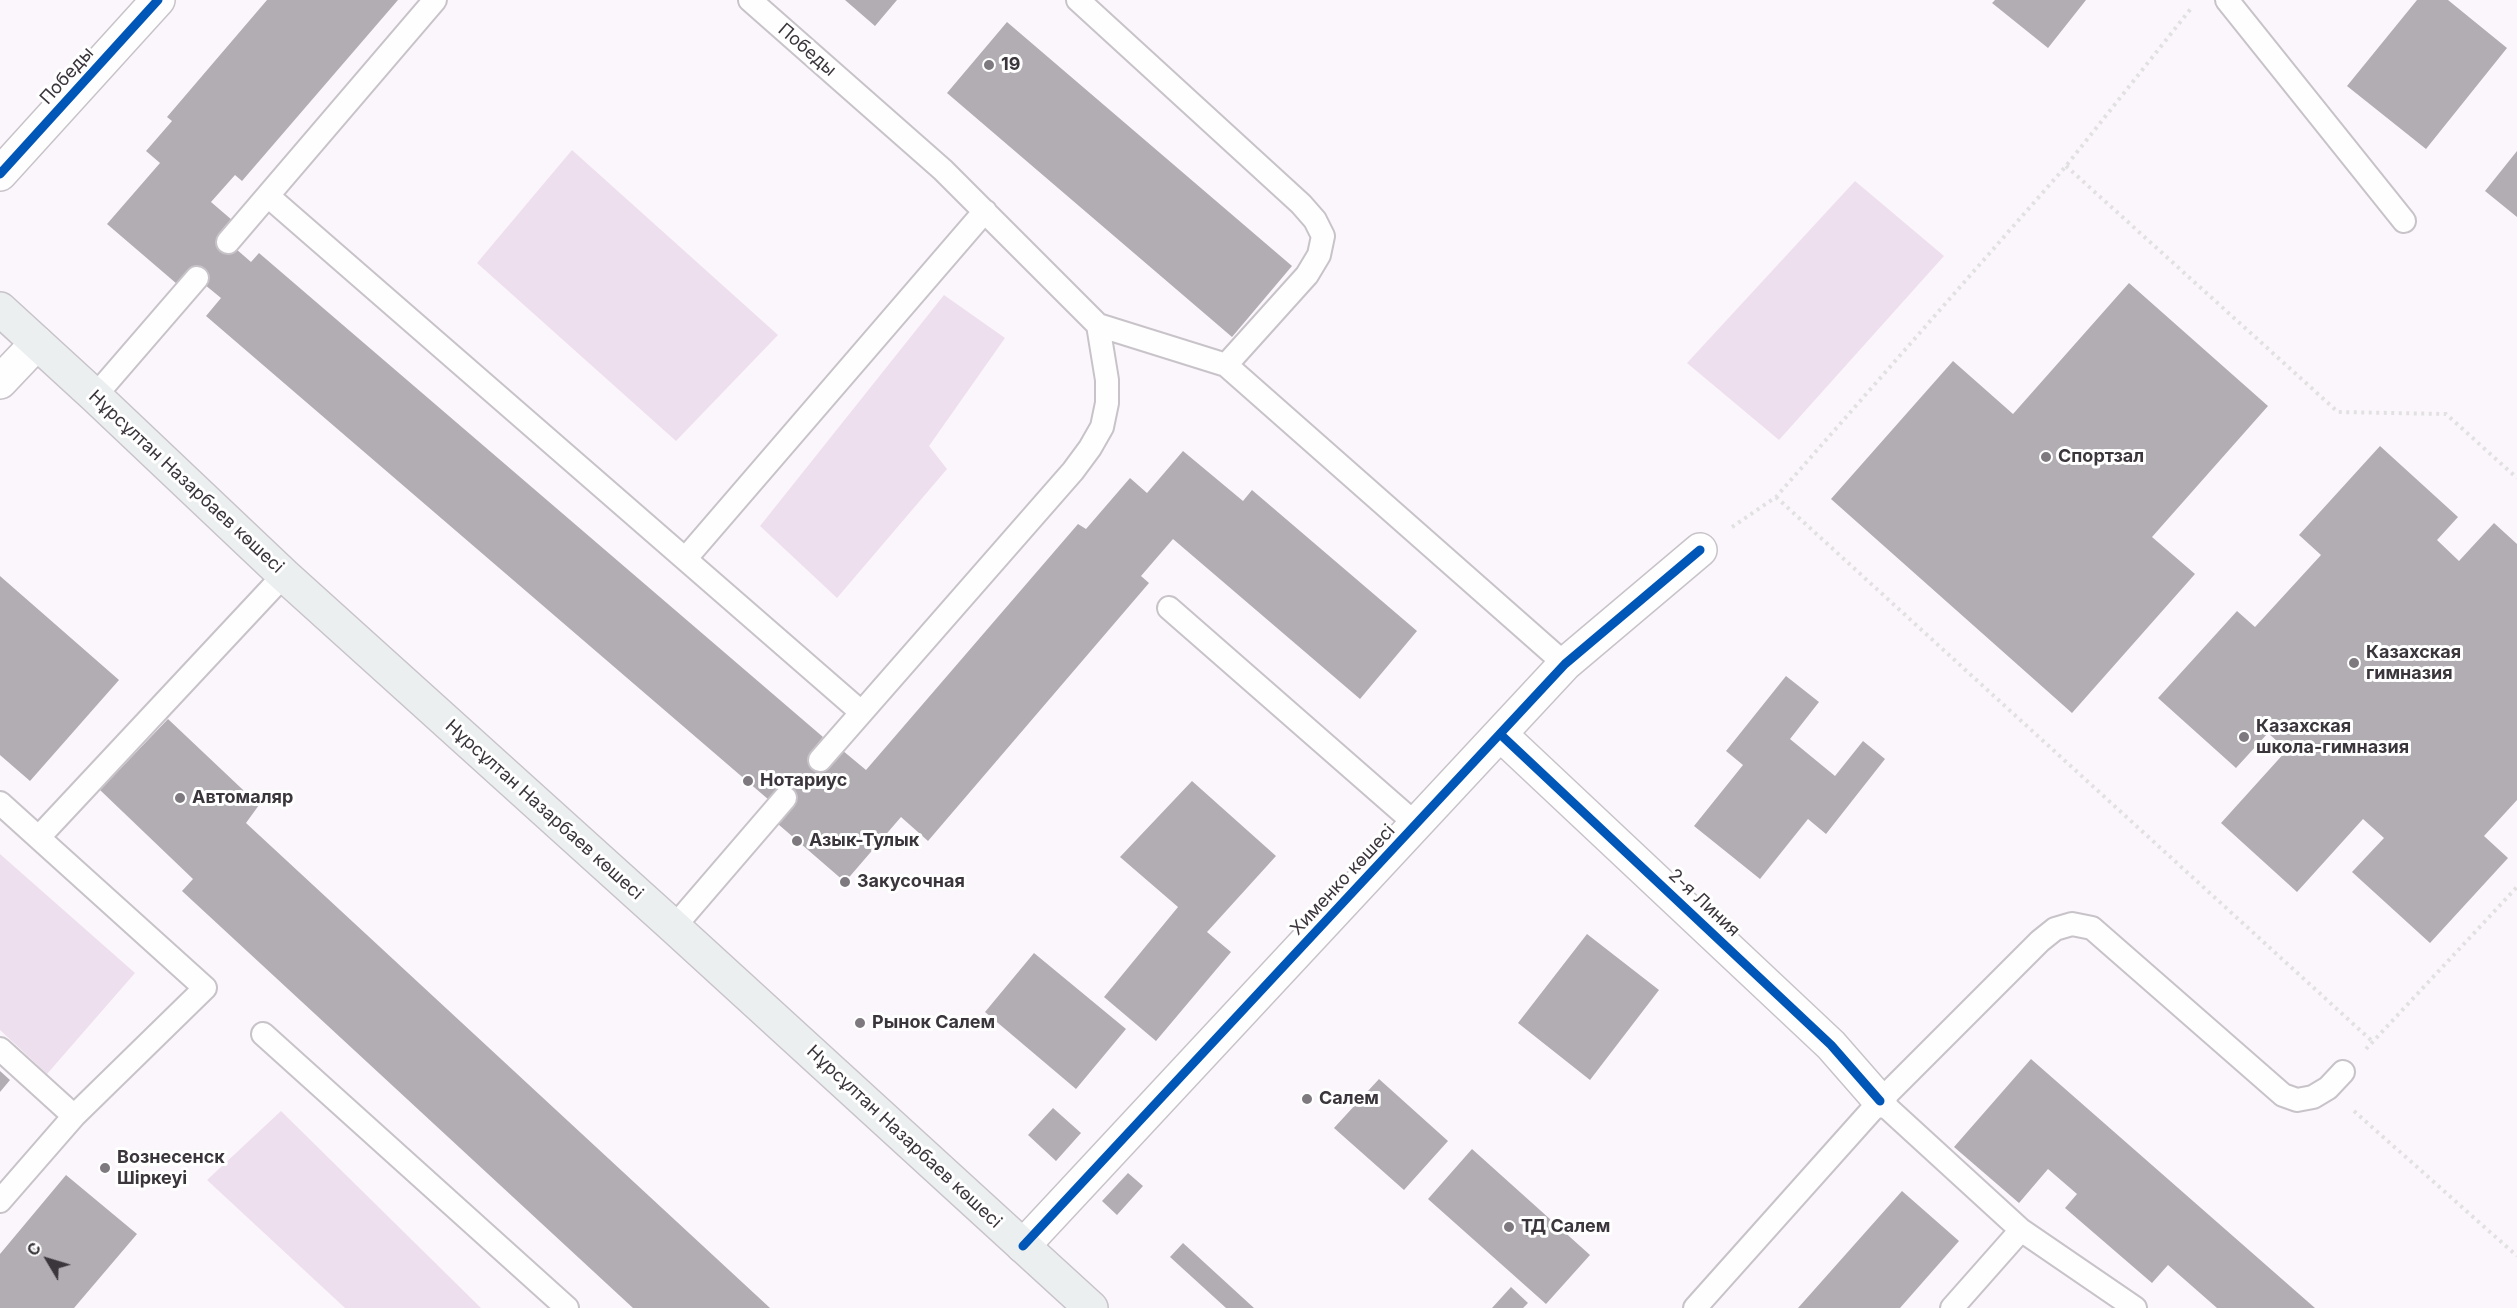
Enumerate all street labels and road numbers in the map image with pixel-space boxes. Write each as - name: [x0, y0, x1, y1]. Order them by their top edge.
- street label: Победы: [774, 19, 840, 81]
- street label: Победы: [36, 43, 98, 109]
- street label: Нұрсұлтан Назарбаев көшесі: [84, 386, 288, 578]
- street label: Нұрсұлтан Назарбаев көшесі: [441, 715, 647, 905]
- street label: Хименко көшесі: [1286, 820, 1400, 940]
- street label: 2-я Линия: [1664, 865, 1744, 941]
- street label: Нұрсұлтан Назарбаев көшесі: [802, 1041, 1006, 1233]

